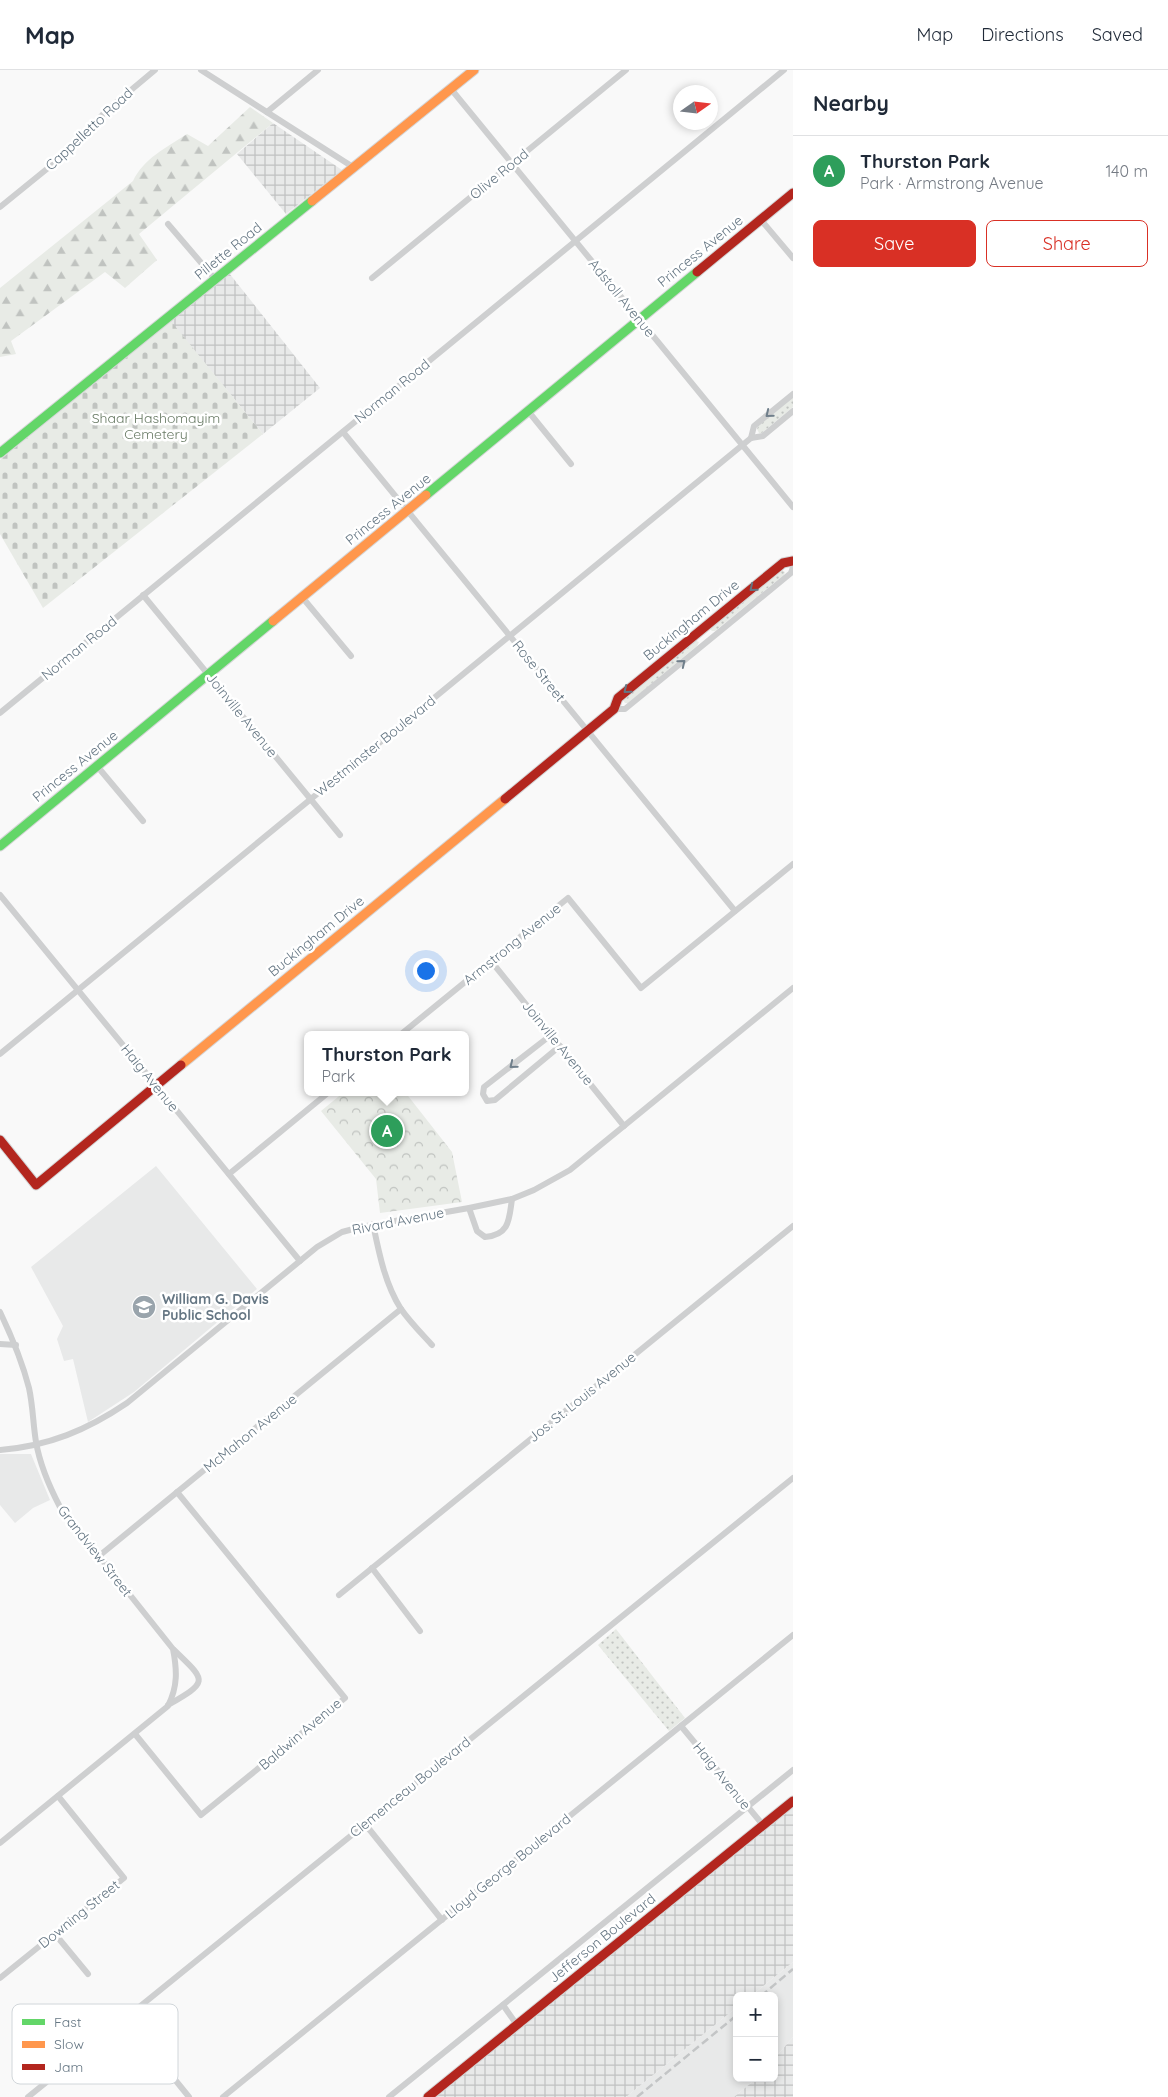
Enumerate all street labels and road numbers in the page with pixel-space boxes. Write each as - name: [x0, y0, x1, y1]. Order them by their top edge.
- street label: Cappelletto Road: [41, 84, 137, 174]
- street label: Olive Road: [466, 145, 532, 203]
- street label: Princess Avenue: [654, 211, 746, 291]
- street label: Pillette Road: [191, 218, 265, 284]
- street label: Adstoll Avenue: [585, 255, 659, 341]
- street label: Norman Road: [351, 355, 433, 427]
- street label: Princess Avenue: [342, 469, 434, 549]
- street label: Buckingham Drive: [639, 576, 743, 664]
- street label: Norman Road: [38, 612, 120, 684]
- street label: Rose Street: [509, 636, 570, 706]
- street label: Joinville Avenue: [202, 669, 282, 761]
- street label: Westminster Boulevard: [311, 692, 439, 800]
- street label: Princess Avenue: [29, 726, 121, 806]
- street label: Buckingham Drive: [264, 892, 368, 980]
- street label: Armstrong Avenue: [459, 899, 565, 989]
- street label: Joinville Avenue: [518, 997, 598, 1089]
- street label: Haig Avenue: [117, 1040, 183, 1116]
- street label: Rivard Avenue: [350, 1203, 446, 1239]
- street label: Jos. St. Louis Avenue: [524, 1348, 640, 1446]
- street label: McMahon Avenue: [200, 1390, 300, 1476]
- street label: Grandview Street: [54, 1502, 136, 1600]
- street label: Baldwin Avenue: [255, 1694, 345, 1774]
- street label: Clemenceau Boulevard: [346, 1733, 474, 1841]
- street label: Haig Avenue: [689, 1738, 755, 1814]
- street label: Lloyd George Boulevard: [442, 1810, 574, 1922]
- street label: Downing Street: [35, 1876, 123, 1952]
- street label: Jefferson Boulevard: [545, 1889, 659, 1987]

